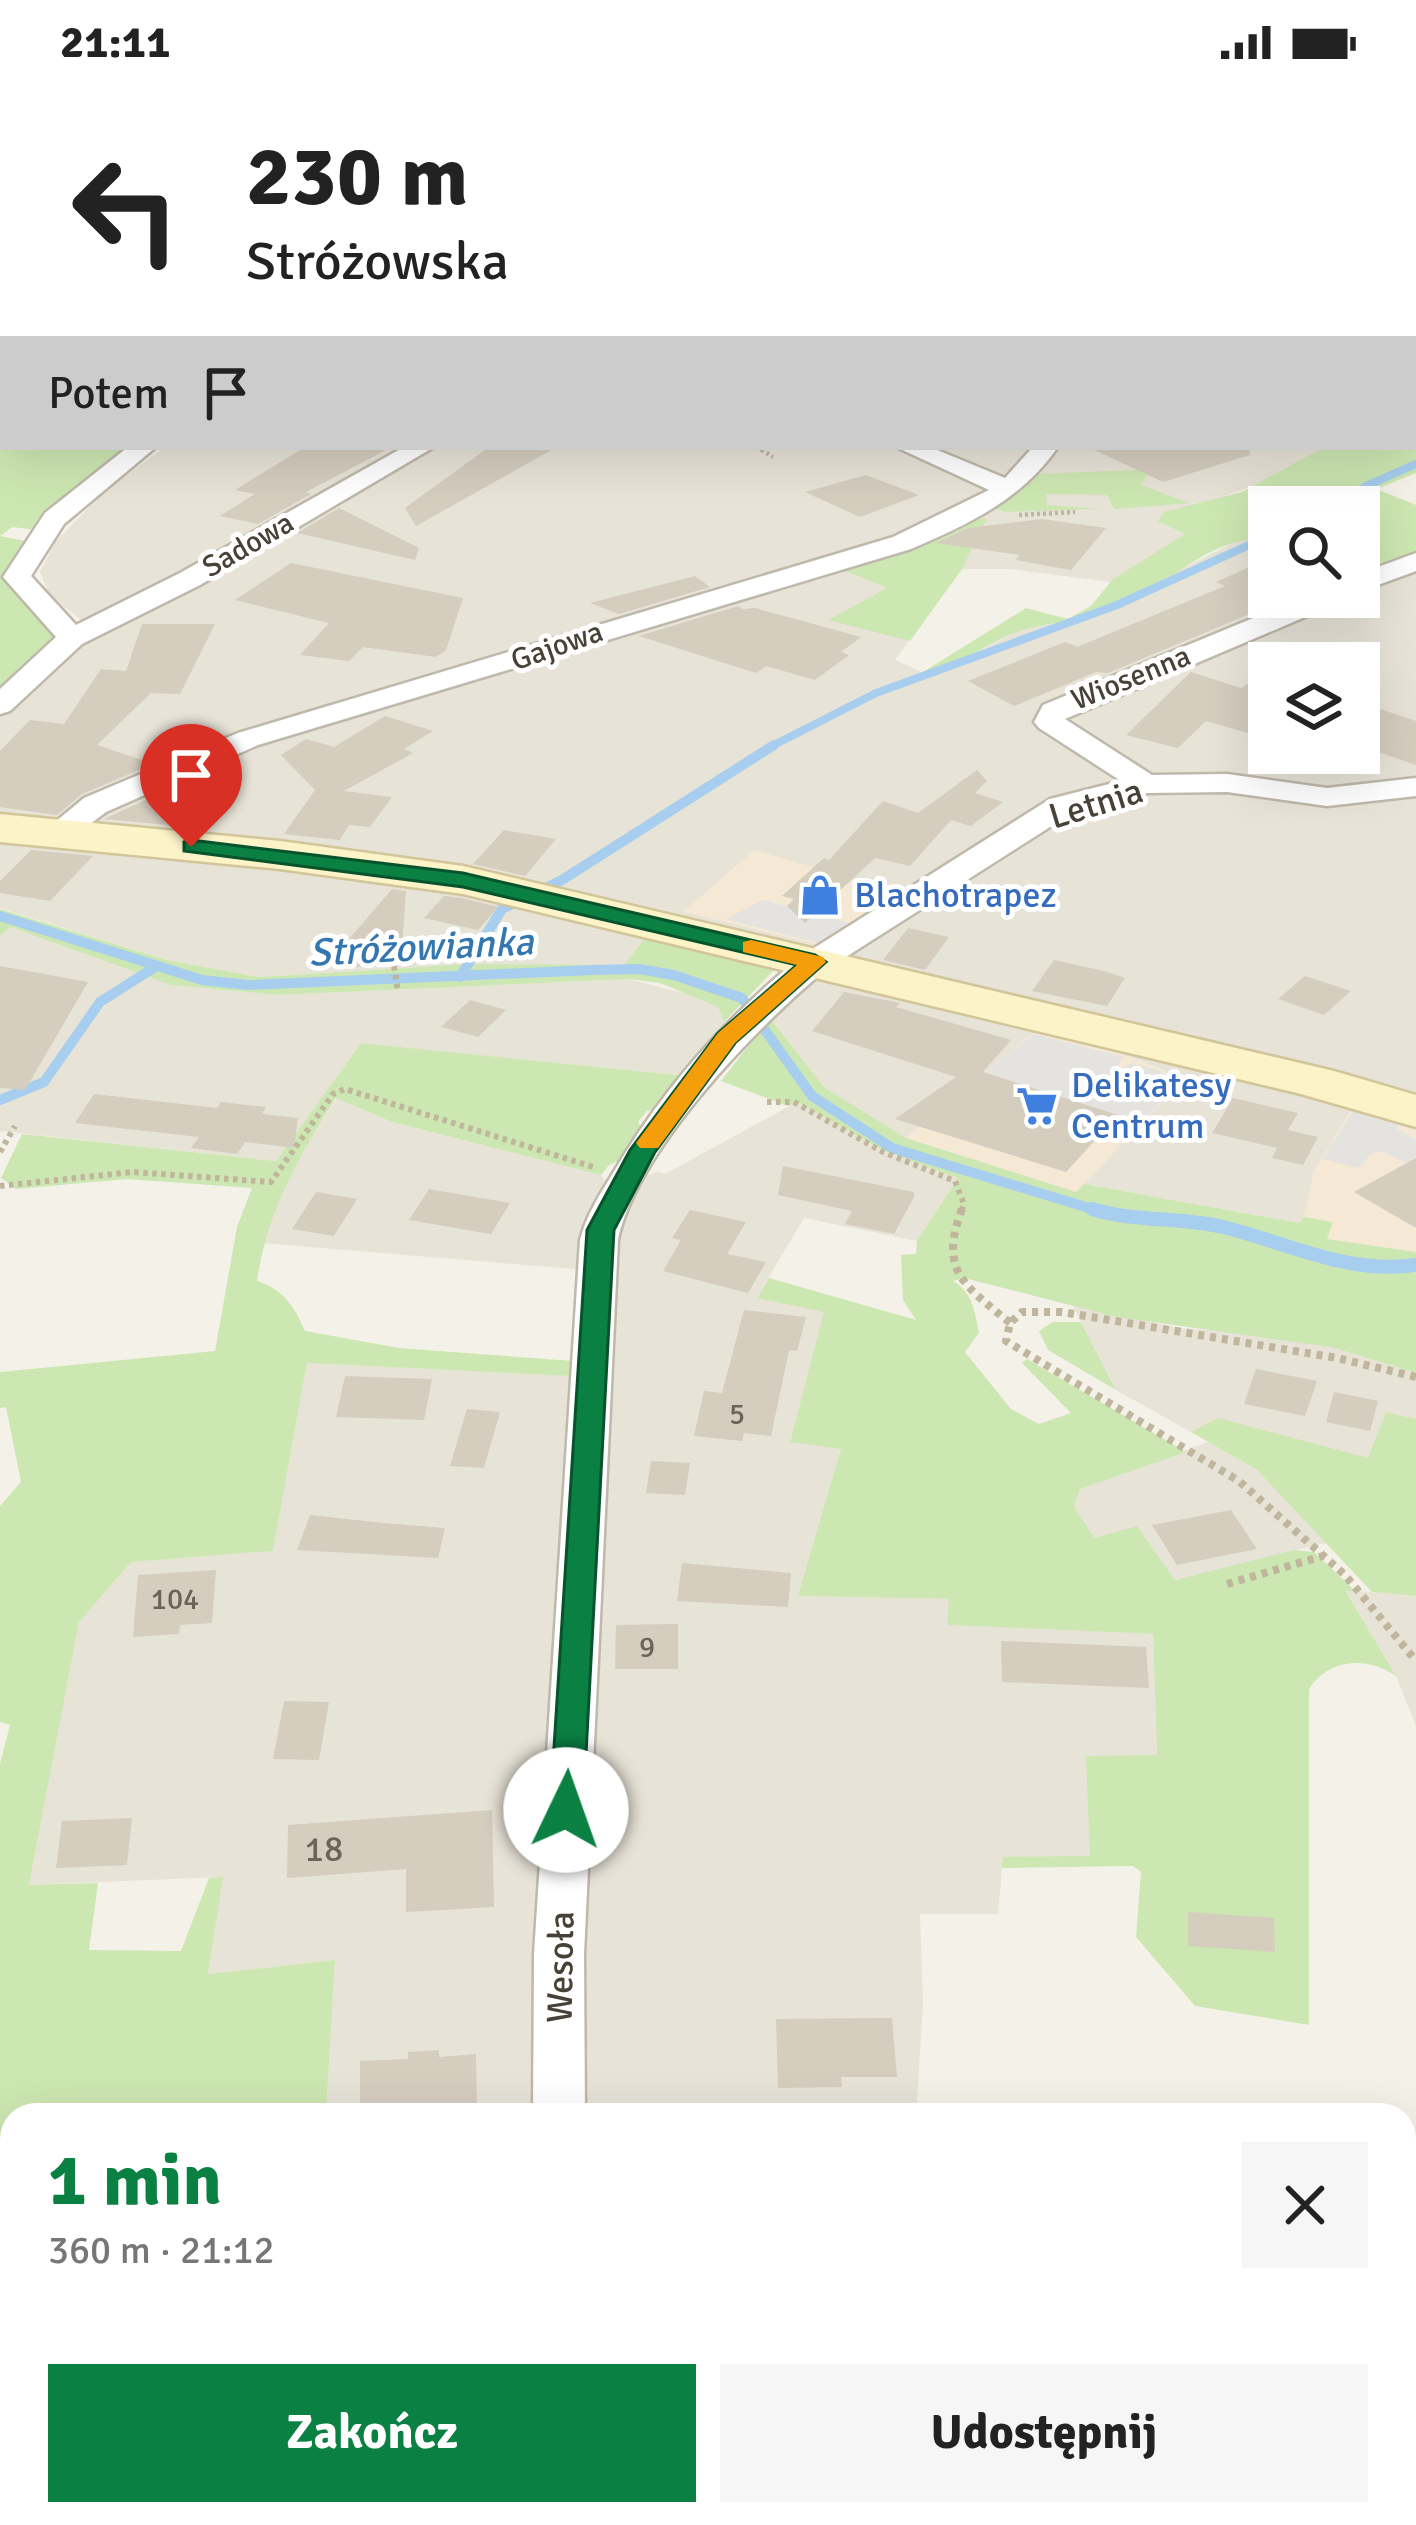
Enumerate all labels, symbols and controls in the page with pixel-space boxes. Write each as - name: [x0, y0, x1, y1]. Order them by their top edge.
- text: 21:11: [60, 15, 170, 70]
- text: 230 m: [246, 125, 468, 229]
- icon: left: [48, 132, 204, 288]
- text: Stróżowska: [246, 228, 509, 295]
- icon: arrive: [193, 360, 259, 426]
- text: Potem: [48, 366, 169, 421]
- map controls: [1248, 486, 1380, 774]
- button: search: [1248, 486, 1380, 618]
- street label: Sadowa: [196, 504, 300, 586]
- street label: Gajowa: [506, 613, 608, 679]
- street label: Wiosenna: [1066, 637, 1196, 719]
- button: layers: [1248, 642, 1380, 774]
- pin: [140, 724, 242, 847]
- icon: arrive: [158, 742, 224, 808]
- street label: Letnia: [1043, 768, 1149, 840]
- shop icon: Blachotrapez: [797, 872, 843, 918]
- place label: Blachotrapez: [854, 873, 1057, 918]
- water label: Stróżowianka: [307, 917, 536, 977]
- place label: Delikatesy Centrum: [1071, 1063, 1231, 1149]
- supermarket icon: Delikatesy Centrum: [1014, 1083, 1060, 1129]
- house number: 5: [729, 1396, 745, 1433]
- house number: 104: [151, 1581, 199, 1618]
- house number: 9: [639, 1629, 655, 1666]
- position arrow: [503, 1747, 629, 1873]
- house number: 18: [305, 1827, 343, 1872]
- street label: Wesoła: [538, 1911, 584, 2023]
- text: 1 min: [48, 2136, 222, 2225]
- button: close: [1242, 2142, 1368, 2268]
- text: 360 m · 21:12: [48, 2226, 275, 2274]
- button: Zakończ: [48, 2364, 696, 2502]
- button: Udostępnij: [720, 2364, 1368, 2502]

